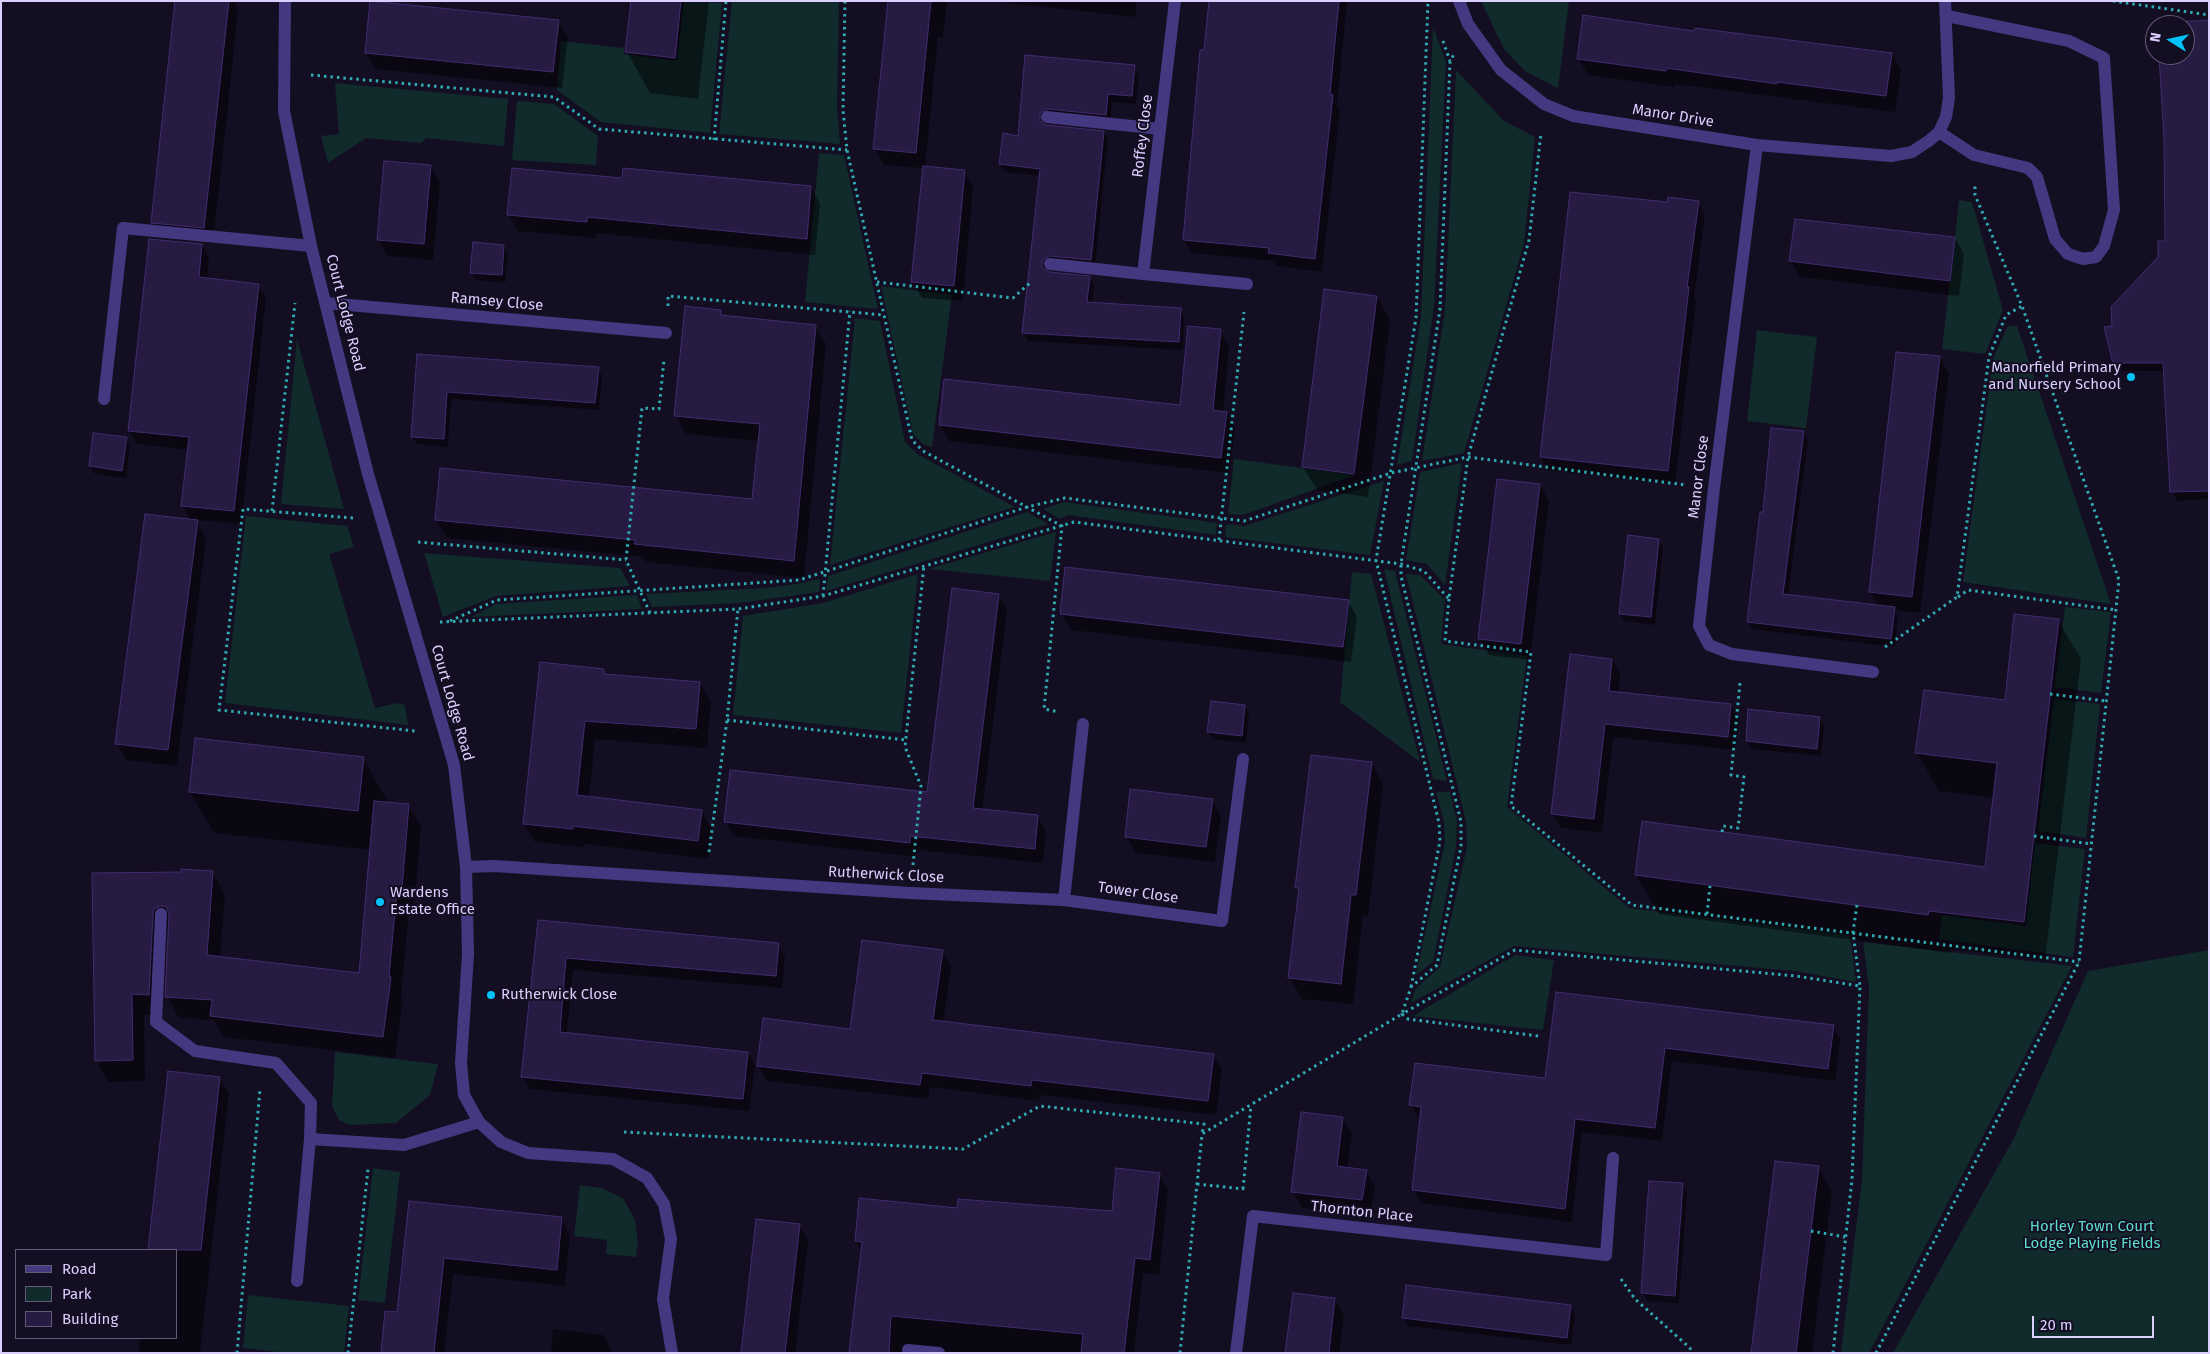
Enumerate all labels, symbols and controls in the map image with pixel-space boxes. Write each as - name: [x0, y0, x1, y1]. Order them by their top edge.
- north arrow: [2145, 15, 2195, 65]
- text: N: [2147, 31, 2165, 44]
- street label: Roffey Close: [1129, 93, 1157, 179]
- street label: Manor Drive: [1631, 101, 1715, 131]
- street label: Court Lodge Road: [322, 253, 368, 373]
- street label: Ramsey Close: [450, 289, 544, 315]
- place label: Manorfield Primary and Nursery School: [1988, 359, 2121, 394]
- marker: Manorfield Primary and Nursery School: [2125, 371, 2137, 383]
- street label: Manor Close: [1685, 434, 1713, 520]
- street label: Court Lodge Road: [427, 643, 477, 763]
- street label: Rutherwick Close: [827, 863, 945, 887]
- street label: Tower Close: [1097, 878, 1179, 908]
- place label: Wardens Estate Office: [390, 884, 475, 919]
- marker: Wardens Estate Office: [374, 896, 386, 908]
- place label: Rutherwick Close: [501, 986, 617, 1004]
- marker: Rutherwick Close: [485, 989, 497, 1001]
- street label: Thornton Place: [1310, 1198, 1414, 1226]
- park label: Horley Town Court Lodge Playing Fields: [2023, 1218, 2161, 1253]
- legend: [15, 1249, 178, 1339]
- text: Road: [62, 1260, 97, 1278]
- text: Park: [62, 1285, 92, 1303]
- scale bar: [2035, 1306, 2158, 1338]
- text: Building: [62, 1310, 118, 1328]
- text: 20 m: [2040, 1316, 2073, 1334]

